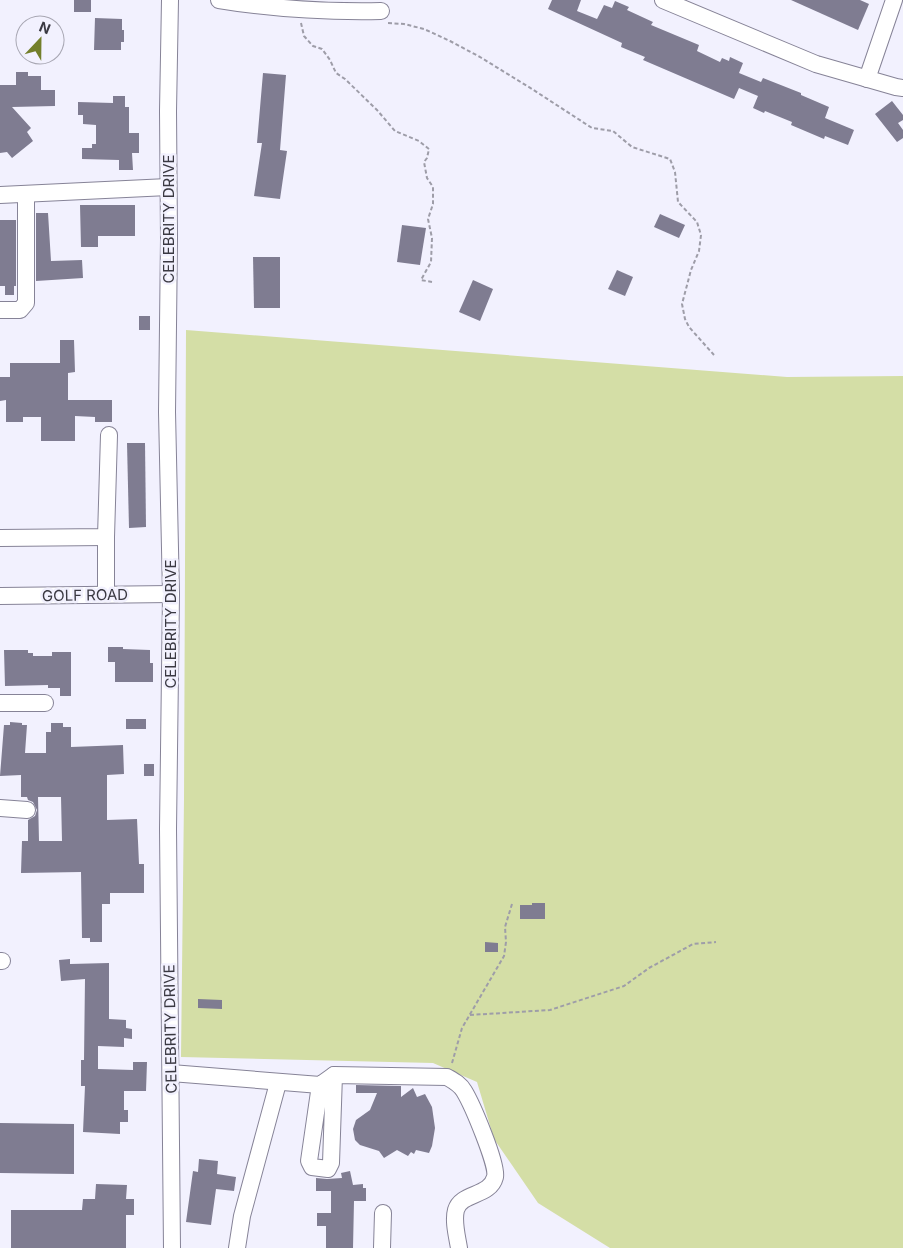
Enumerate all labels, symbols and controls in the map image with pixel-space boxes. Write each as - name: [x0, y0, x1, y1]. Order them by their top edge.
- north arrow: [15, 15, 65, 65]
- text: N: [37, 18, 53, 37]
- street label: CELEBRITY DRIVE: [159, 154, 178, 284]
- street label: CELEBRITY DRIVE: [161, 559, 180, 689]
- street label: GOLF ROAD: [42, 585, 128, 605]
- street label: CELEBRITY DRIVE: [159, 964, 181, 1094]

